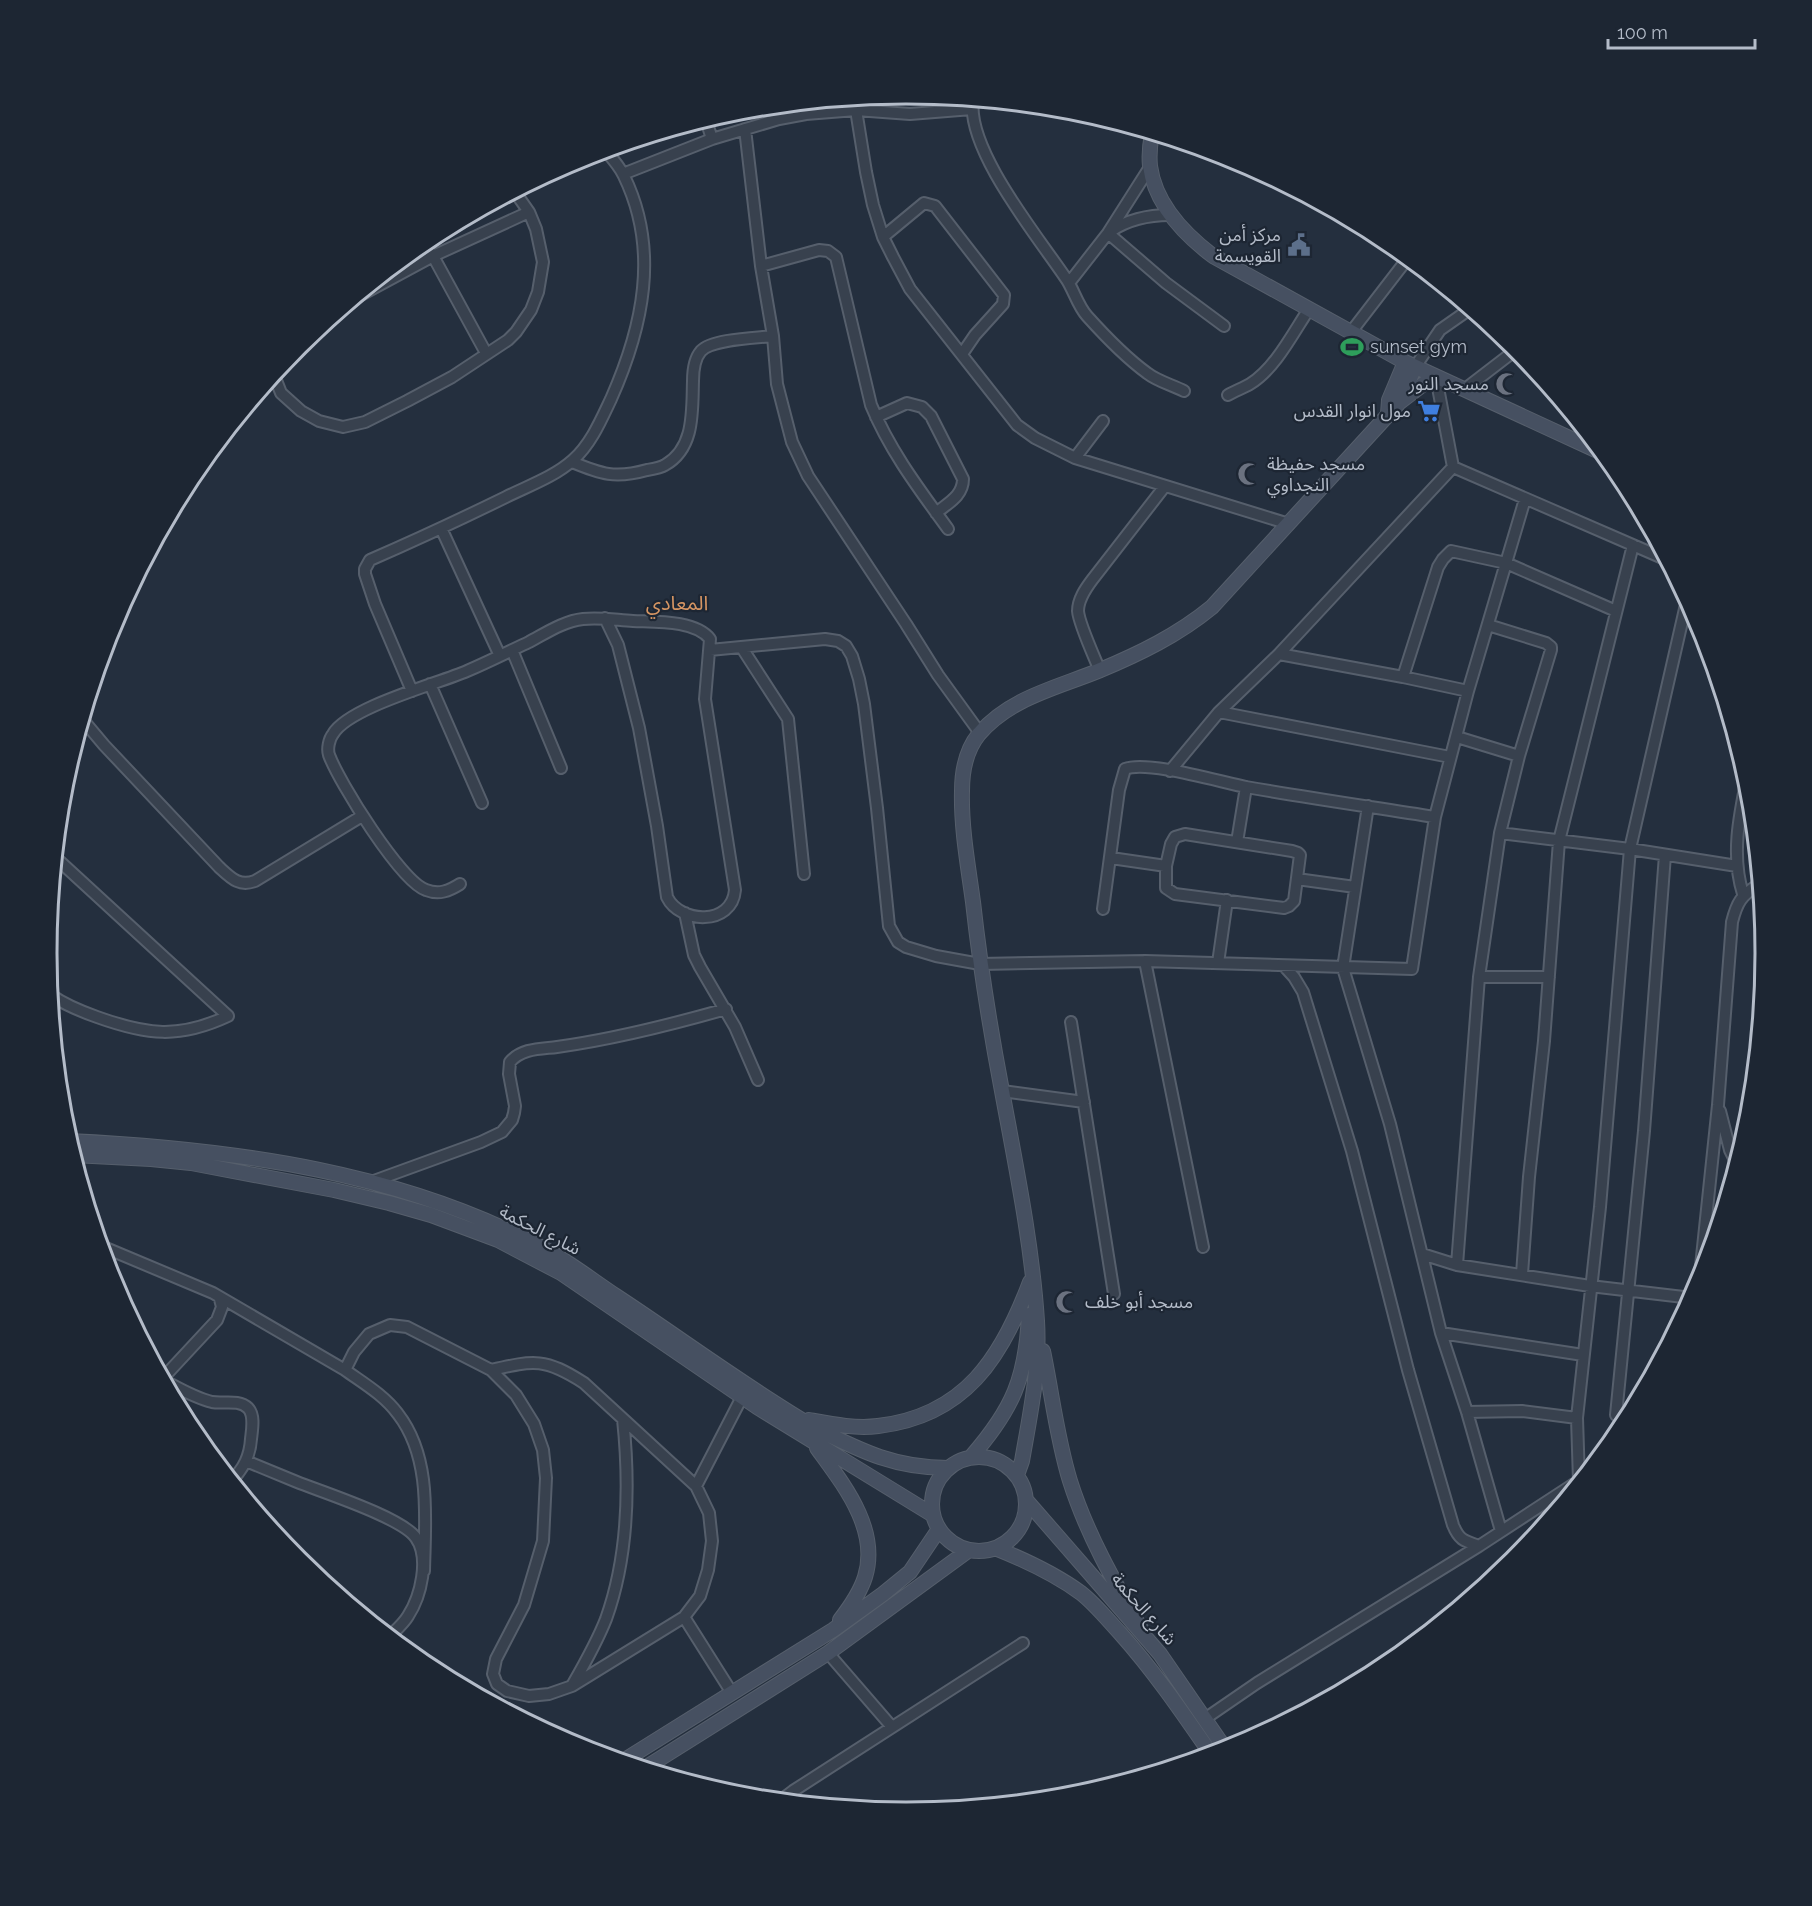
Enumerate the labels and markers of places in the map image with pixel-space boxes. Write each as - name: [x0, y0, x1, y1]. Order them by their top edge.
- place label: مركز أمن القويسمة: [1215, 224, 1281, 267]
- public building icon: مركز أمن القويسمة: [1286, 232, 1312, 258]
- sports icon: sunset gym: [1339, 334, 1365, 360]
- place label: sunset gym: [1370, 336, 1467, 357]
- mosque icon: مسجد النور: [1494, 371, 1520, 397]
- place label: مسجد النور: [1407, 373, 1489, 395]
- supermarket icon: مول انوار القدس: [1416, 398, 1442, 424]
- place label: مول انوار القدس: [1294, 400, 1411, 422]
- place label: مسجد حفيظة النجداوي: [1267, 453, 1365, 498]
- mosque icon: مسجد حفيظة النجداوي: [1236, 461, 1262, 487]
- mosque icon: مسجد أبو خلف: [1054, 1289, 1080, 1315]
- place label: مسجد أبو خلف: [1085, 1291, 1193, 1313]

